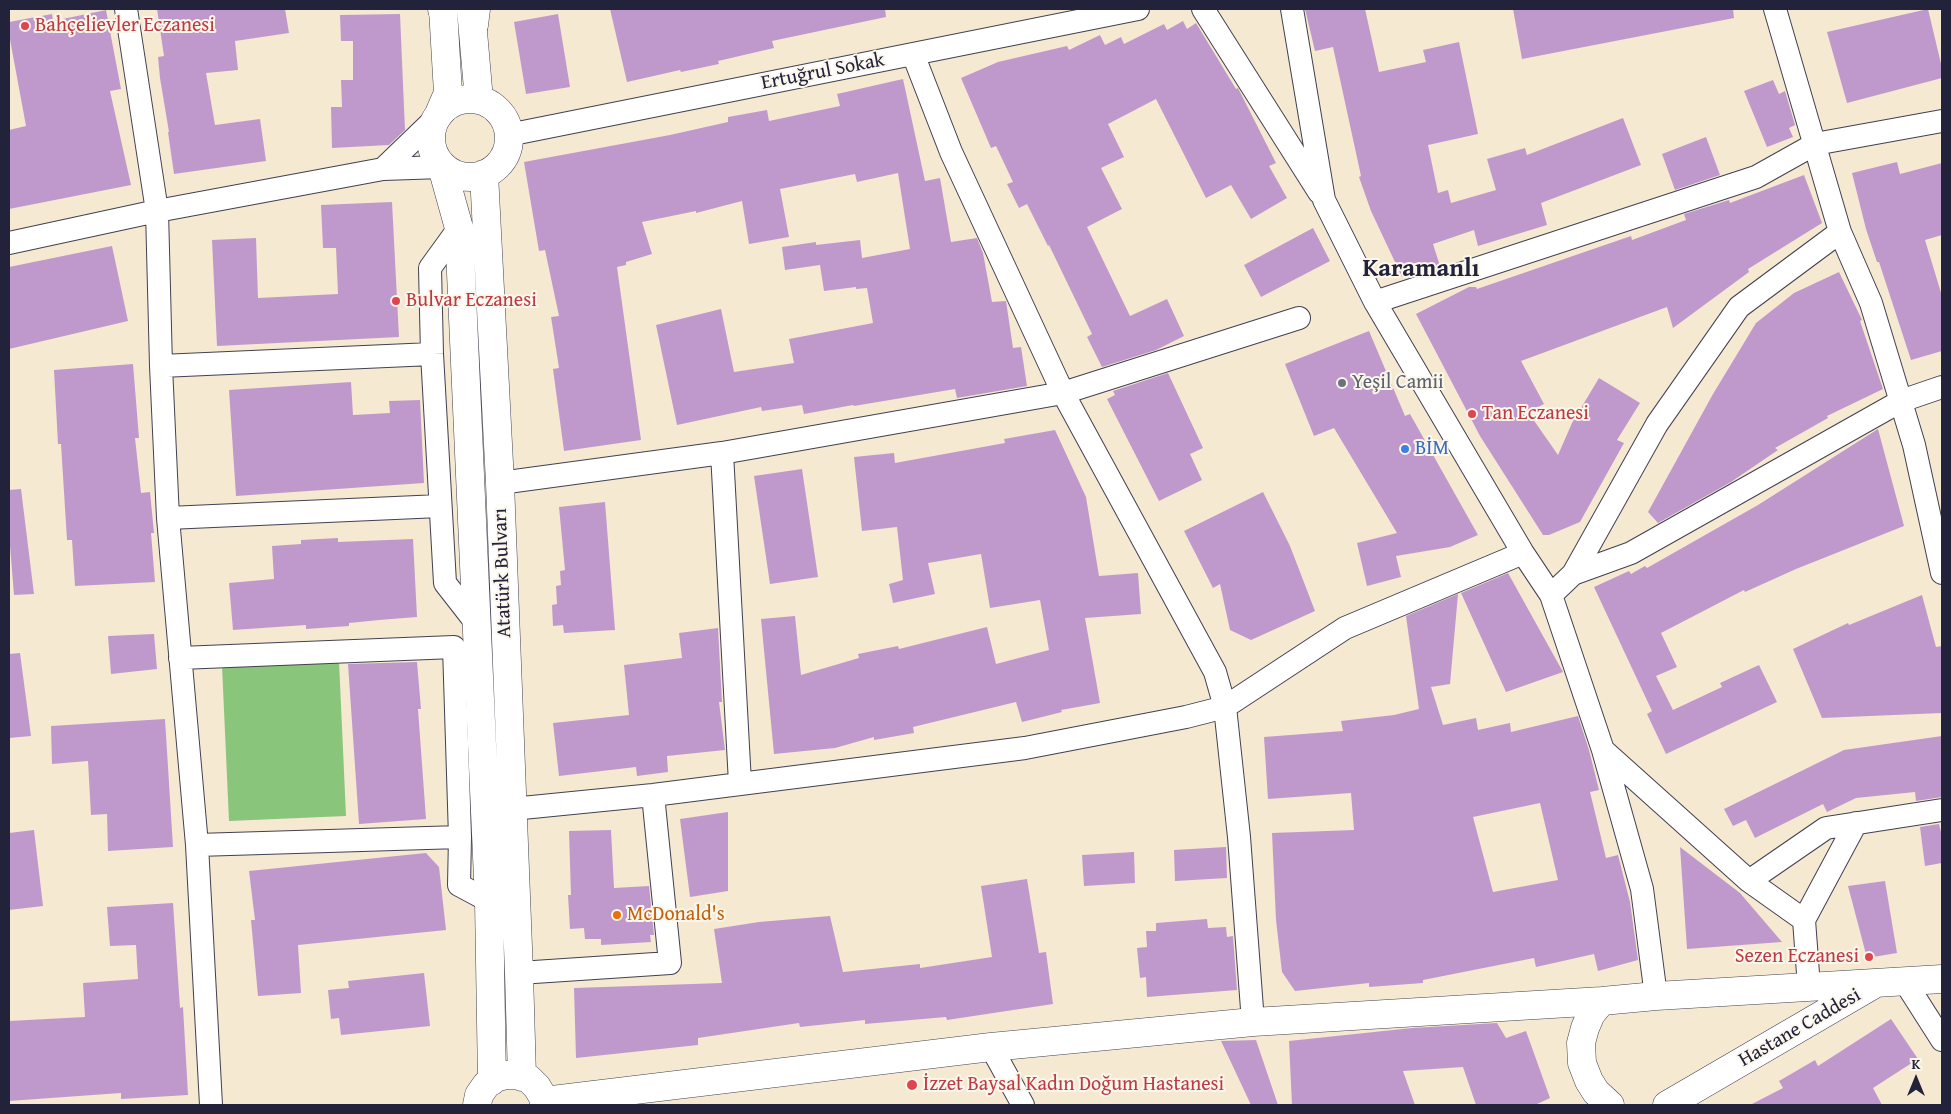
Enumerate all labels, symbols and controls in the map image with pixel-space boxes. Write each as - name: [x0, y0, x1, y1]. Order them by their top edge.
- place label: Bahçelievler Eczanesi: [35, 14, 215, 38]
- marker: Bahçelievler Eczanesi: [19, 20, 31, 32]
- street label: Ertuğrul Sokak: [759, 48, 887, 96]
- district label: Karamanlı: [1362, 255, 1480, 285]
- place label: Bulvar Eczanesi: [406, 289, 537, 313]
- marker: Bulvar Eczanesi: [390, 295, 402, 307]
- place label: Yeşil Camii: [1352, 371, 1444, 395]
- marker: Yeşil Camii: [1336, 377, 1348, 389]
- place label: Tan Eczanesi: [1482, 402, 1589, 426]
- marker: Tan Eczanesi: [1466, 408, 1478, 420]
- place label: BİM: [1415, 437, 1449, 461]
- marker: BİM: [1399, 443, 1411, 455]
- street label: Atatürk Bulvarı: [489, 508, 517, 638]
- place label: McDonald's: [627, 903, 725, 927]
- marker: McDonald's: [611, 909, 623, 921]
- place label: Sezen Eczanesi: [1735, 945, 1859, 969]
- marker: Sezen Eczanesi: [1863, 951, 1875, 963]
- street label: Hastane Caddesi: [1735, 983, 1865, 1073]
- north arrow: [1891, 1054, 1941, 1104]
- text: K: [1912, 1054, 1920, 1074]
- place label: İzzet Baysal Kadın Doğum Hastanesi: [923, 1073, 1224, 1097]
- marker: İzzet Baysal Kadın Doğum Hastanesi: [905, 1078, 919, 1092]

